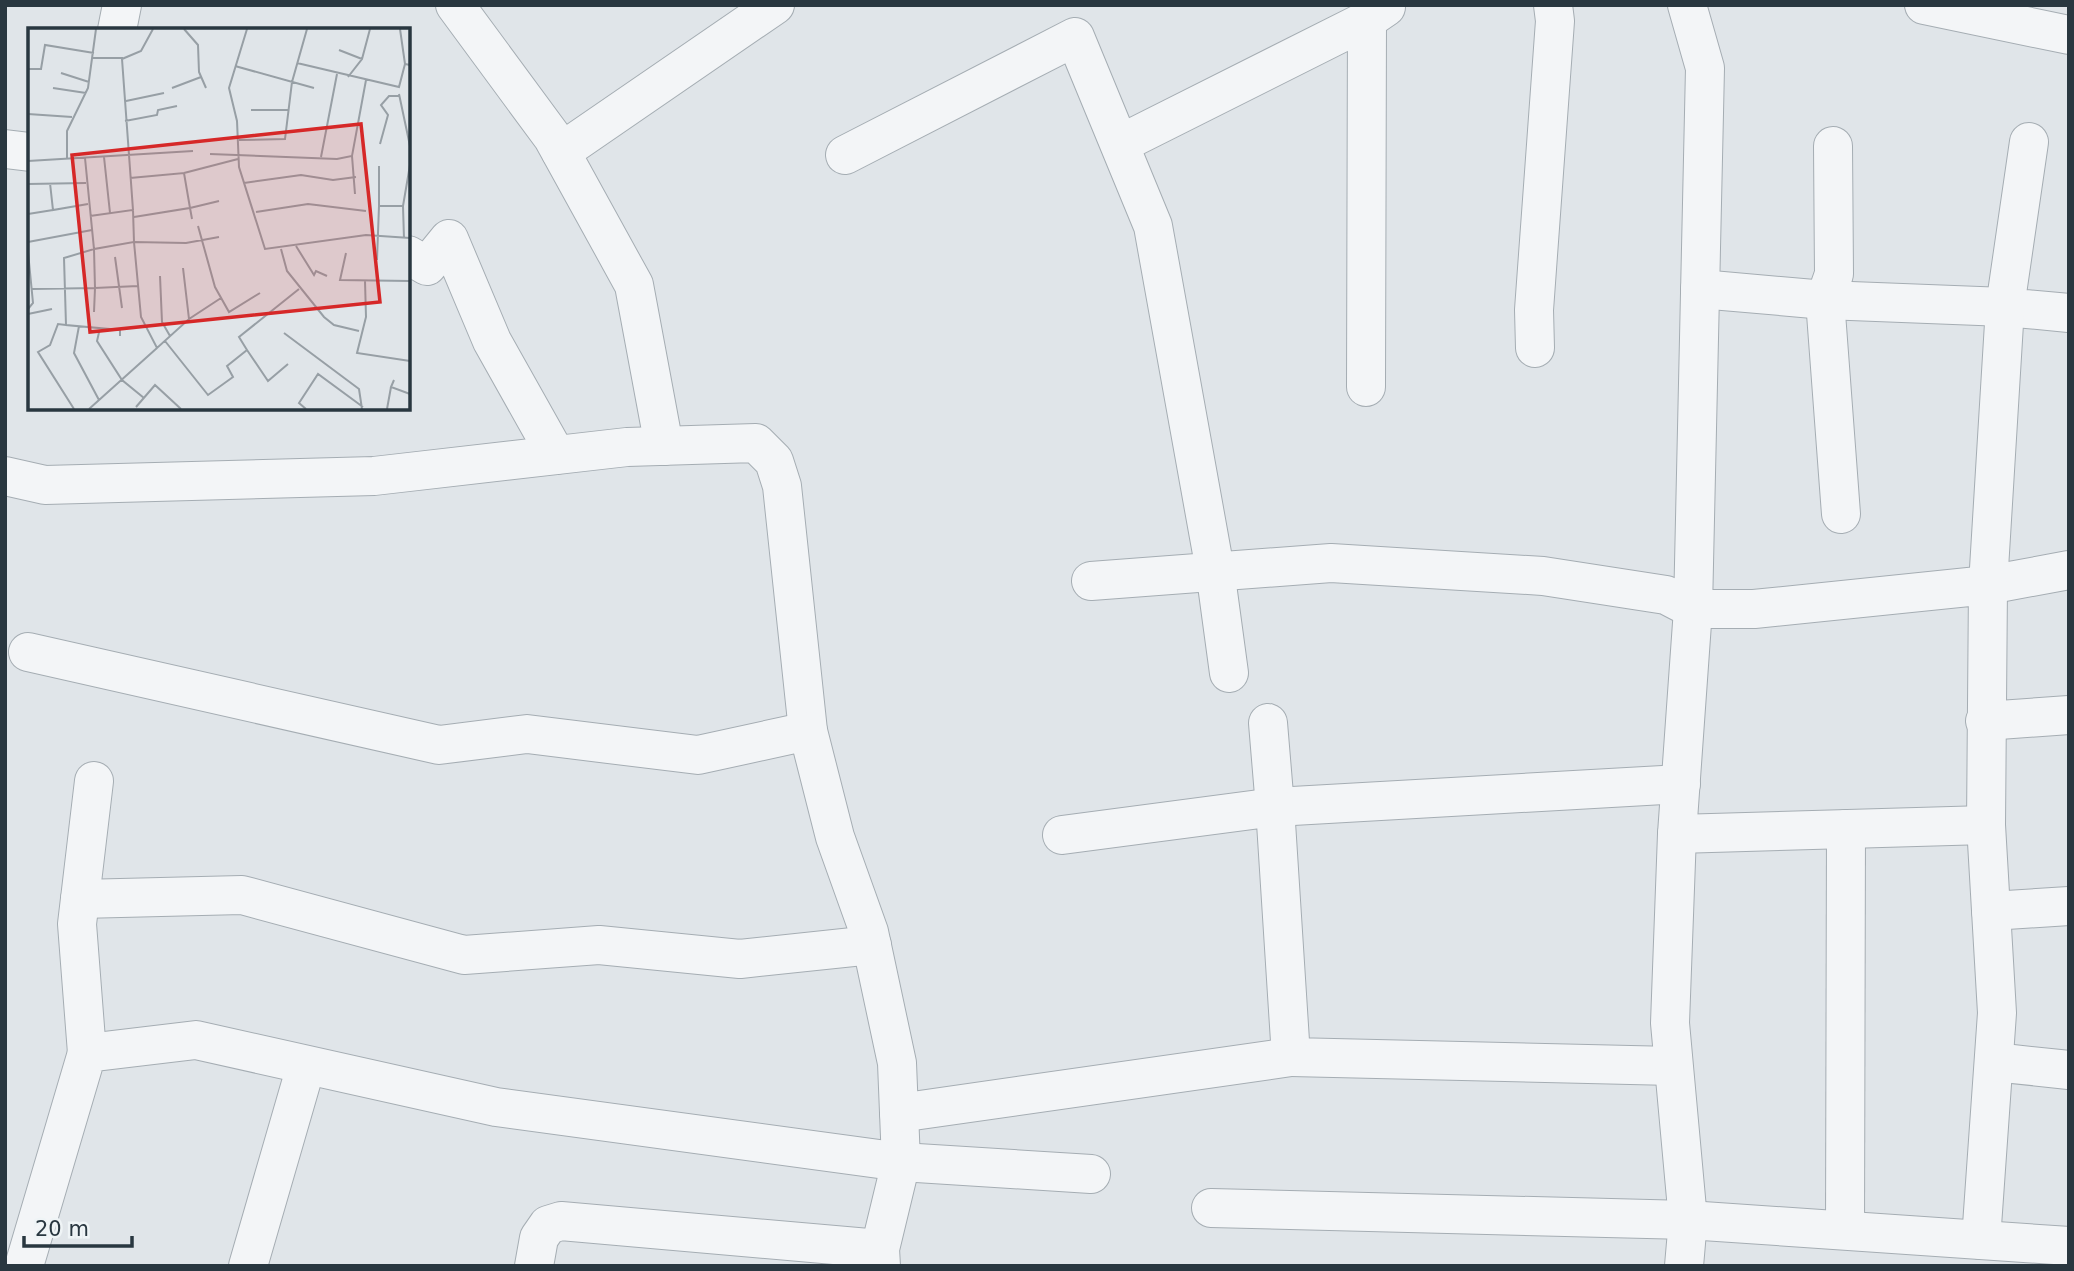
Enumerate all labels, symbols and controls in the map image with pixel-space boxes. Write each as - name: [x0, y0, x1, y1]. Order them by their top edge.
- inset map: [28, 28, 410, 410]
- scale bar: [24, 1204, 133, 1248]
- text: 20 m: [35, 1217, 89, 1241]

